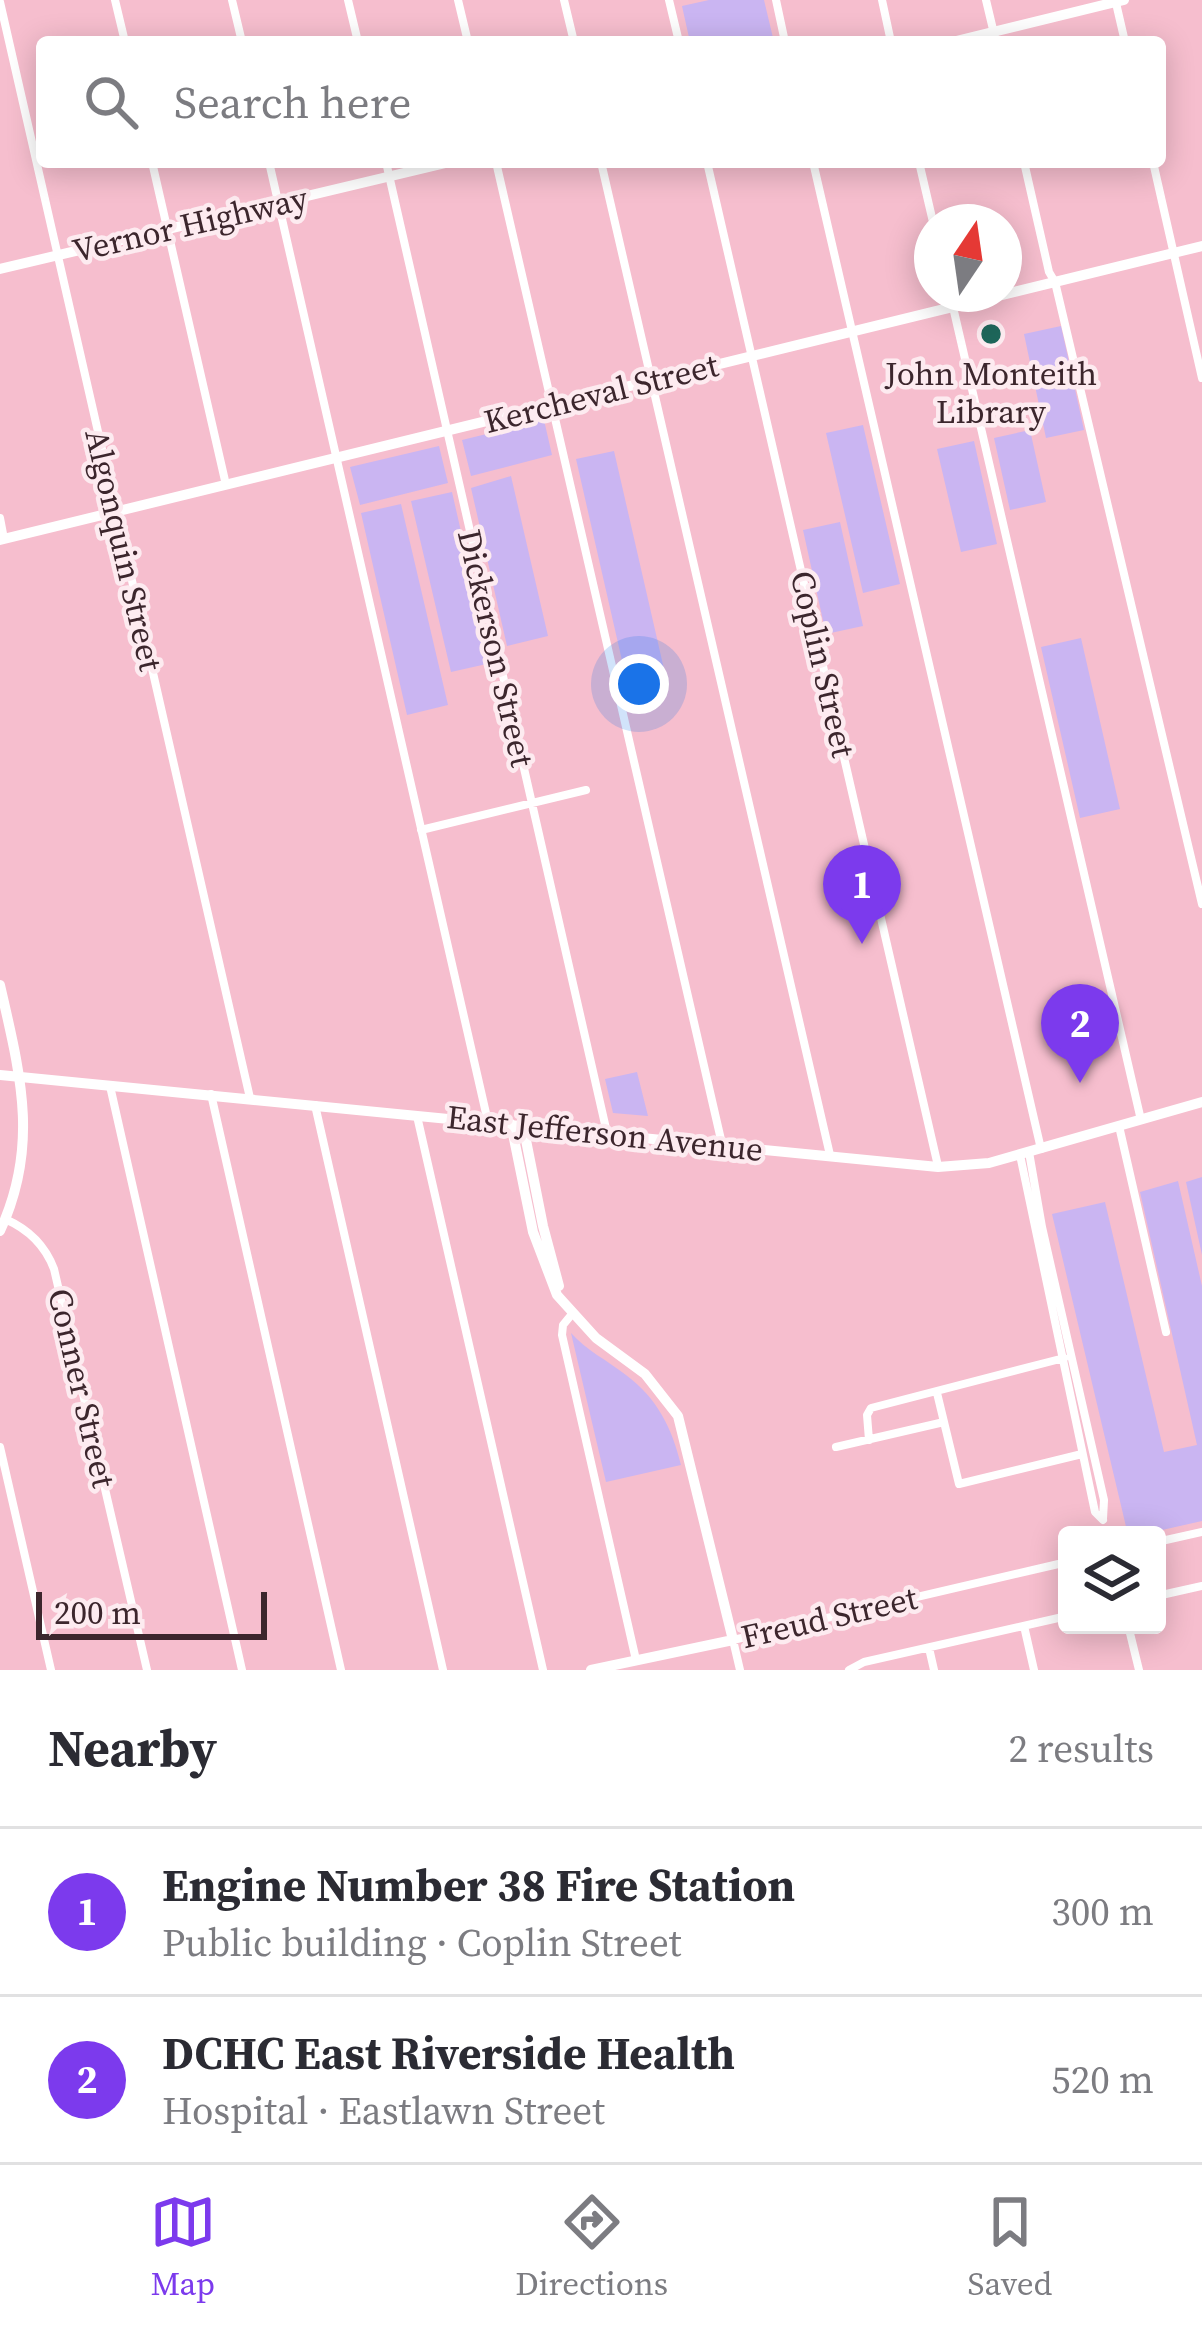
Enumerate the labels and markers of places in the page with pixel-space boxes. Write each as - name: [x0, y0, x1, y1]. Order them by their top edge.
- marker: John Monteith Library: [978, 321, 1004, 347]
- place label: John Monteith Library: [884, 351, 1097, 434]
- pin: 1: [823, 845, 901, 944]
- pin: 2: [1041, 984, 1119, 1083]

